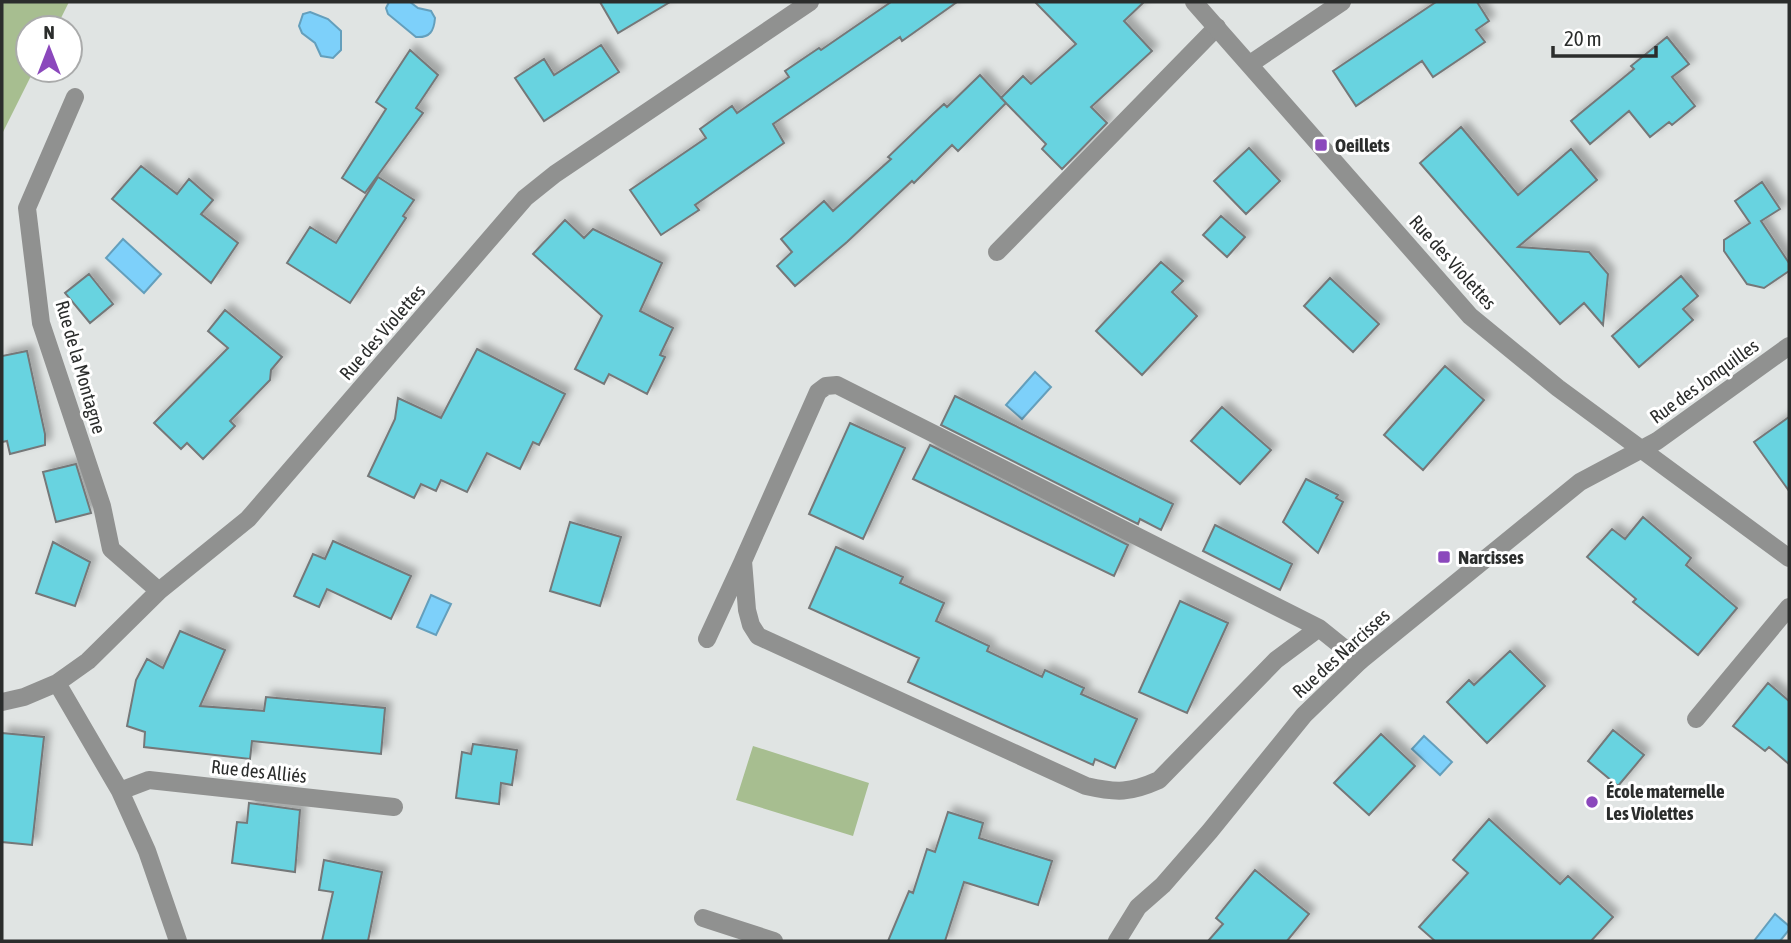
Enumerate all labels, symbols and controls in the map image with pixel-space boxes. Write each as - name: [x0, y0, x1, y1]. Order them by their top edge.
- north arrow: [14, 14, 84, 84]
- scale bar: [1553, 14, 1656, 58]
- text: N: [43, 21, 55, 43]
- text: 20 m: [1564, 26, 1602, 50]
- place label: Oeillets: [1335, 134, 1390, 156]
- marker: Oeillets: [1313, 137, 1329, 153]
- street label: Rue des Violettes: [1405, 210, 1501, 314]
- street label: Rue des Violettes: [335, 280, 430, 384]
- street label: Rue de la Montagne: [51, 298, 111, 436]
- street label: Rue des Jonquilles: [1645, 334, 1763, 428]
- place label: Narcisses: [1458, 546, 1524, 568]
- marker: Narcisses: [1436, 549, 1452, 565]
- street label: Rue des Narcisses: [1288, 604, 1394, 702]
- street label: Rue des Alliés: [210, 755, 308, 787]
- place label: École maternelle Les Violettes: [1606, 780, 1725, 824]
- marker: École maternelle Les Violettes: [1584, 794, 1600, 810]

